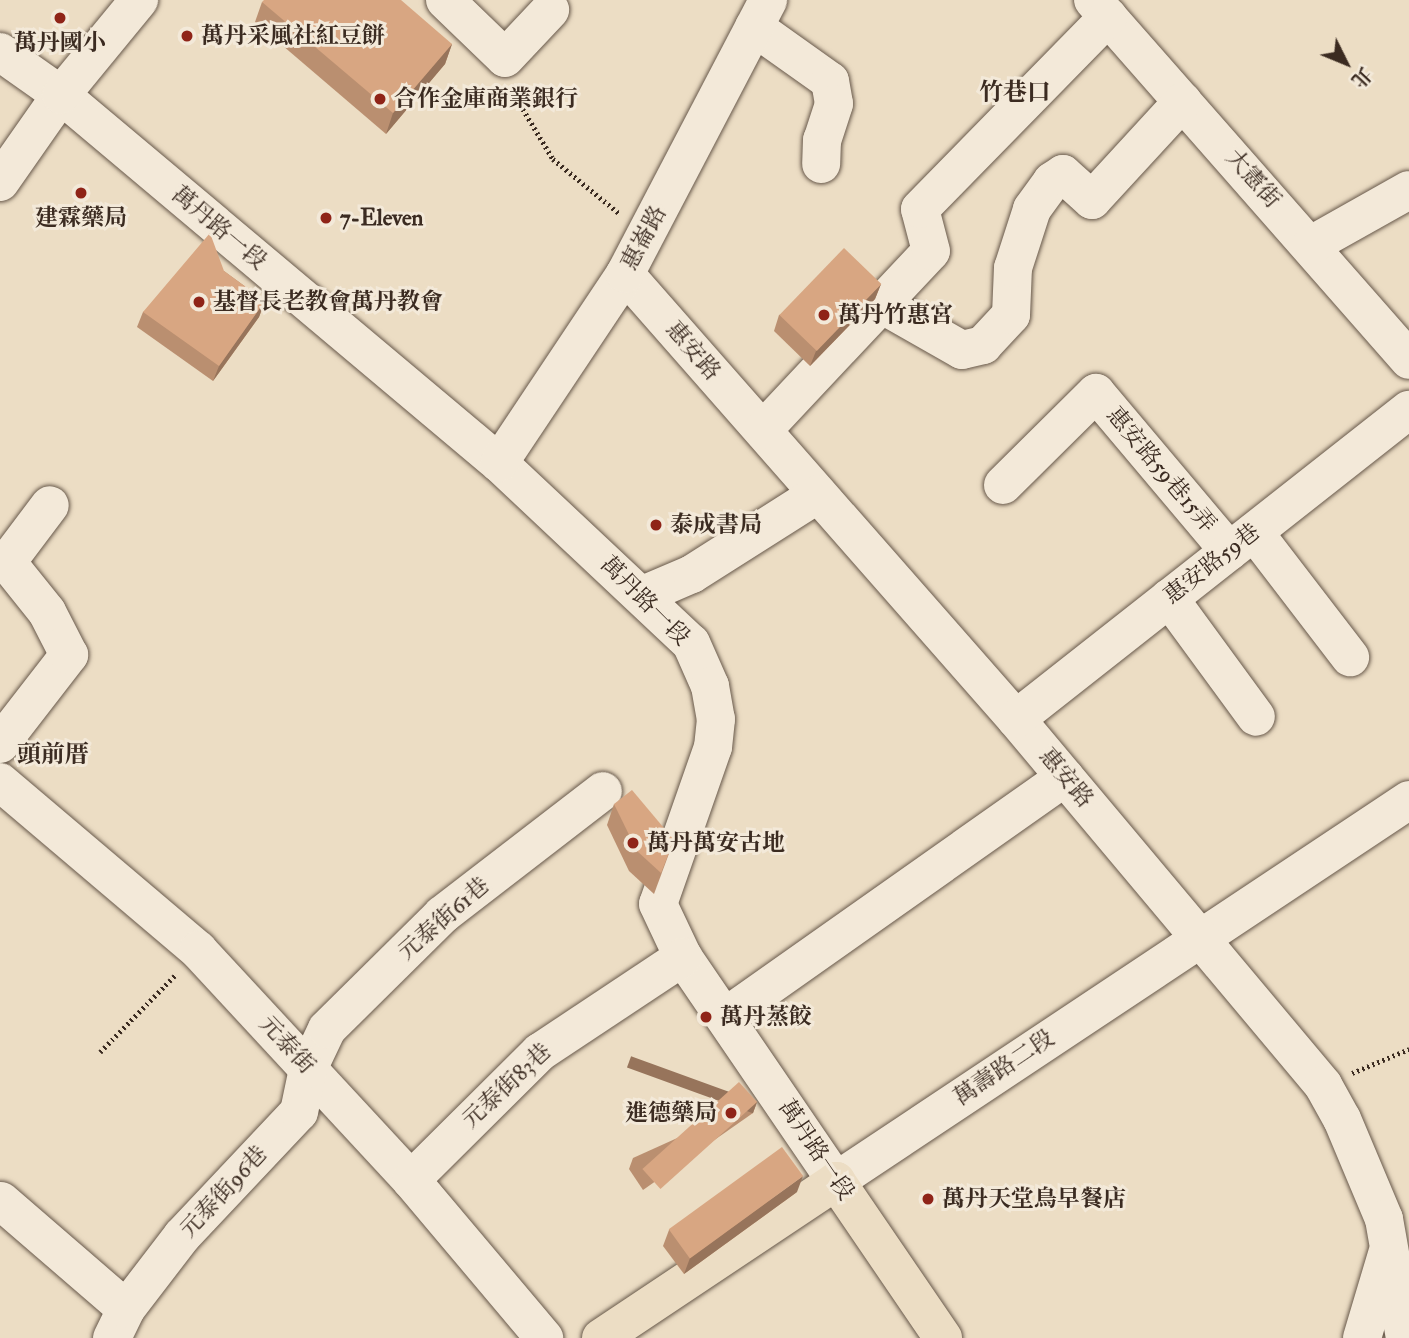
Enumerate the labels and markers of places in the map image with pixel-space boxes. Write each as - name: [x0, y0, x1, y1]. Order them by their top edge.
- marker: 萬丹國小: [52, 10, 68, 26]
- place label: 萬丹采風社紅豆餅: [201, 22, 385, 50]
- marker: 萬丹采風社紅豆餅: [179, 28, 195, 44]
- place label: 萬丹國小: [14, 29, 106, 57]
- place label: 合作金庫商業銀行: [394, 85, 578, 113]
- marker: 合作金庫商業銀行: [372, 91, 388, 107]
- marker: 建霖藥局: [73, 185, 89, 201]
- place label: 建霖藥局: [35, 204, 127, 232]
- place label: 7-Eleven: [340, 204, 423, 232]
- marker: 7-Eleven: [318, 210, 334, 226]
- place label: 基督長老教會萬丹教會: [213, 288, 443, 316]
- marker: 基督長老教會萬丹教會: [191, 294, 207, 310]
- place label: 萬丹竹惠宮: [838, 301, 953, 329]
- marker: 萬丹竹惠宮: [816, 307, 832, 323]
- place label: 泰成書局: [670, 511, 762, 539]
- marker: 泰成書局: [648, 517, 664, 533]
- place label: 萬丹萬安古地: [647, 829, 785, 857]
- marker: 萬丹萬安古地: [625, 835, 641, 851]
- place label: 萬丹蒸餃: [720, 1003, 812, 1031]
- marker: 萬丹蒸餃: [698, 1009, 714, 1025]
- place label: 進德藥局: [625, 1099, 717, 1127]
- marker: 進德藥局: [723, 1105, 739, 1121]
- place label: 萬丹天堂鳥早餐店: [942, 1185, 1126, 1213]
- marker: 萬丹天堂鳥早餐店: [920, 1191, 936, 1207]

